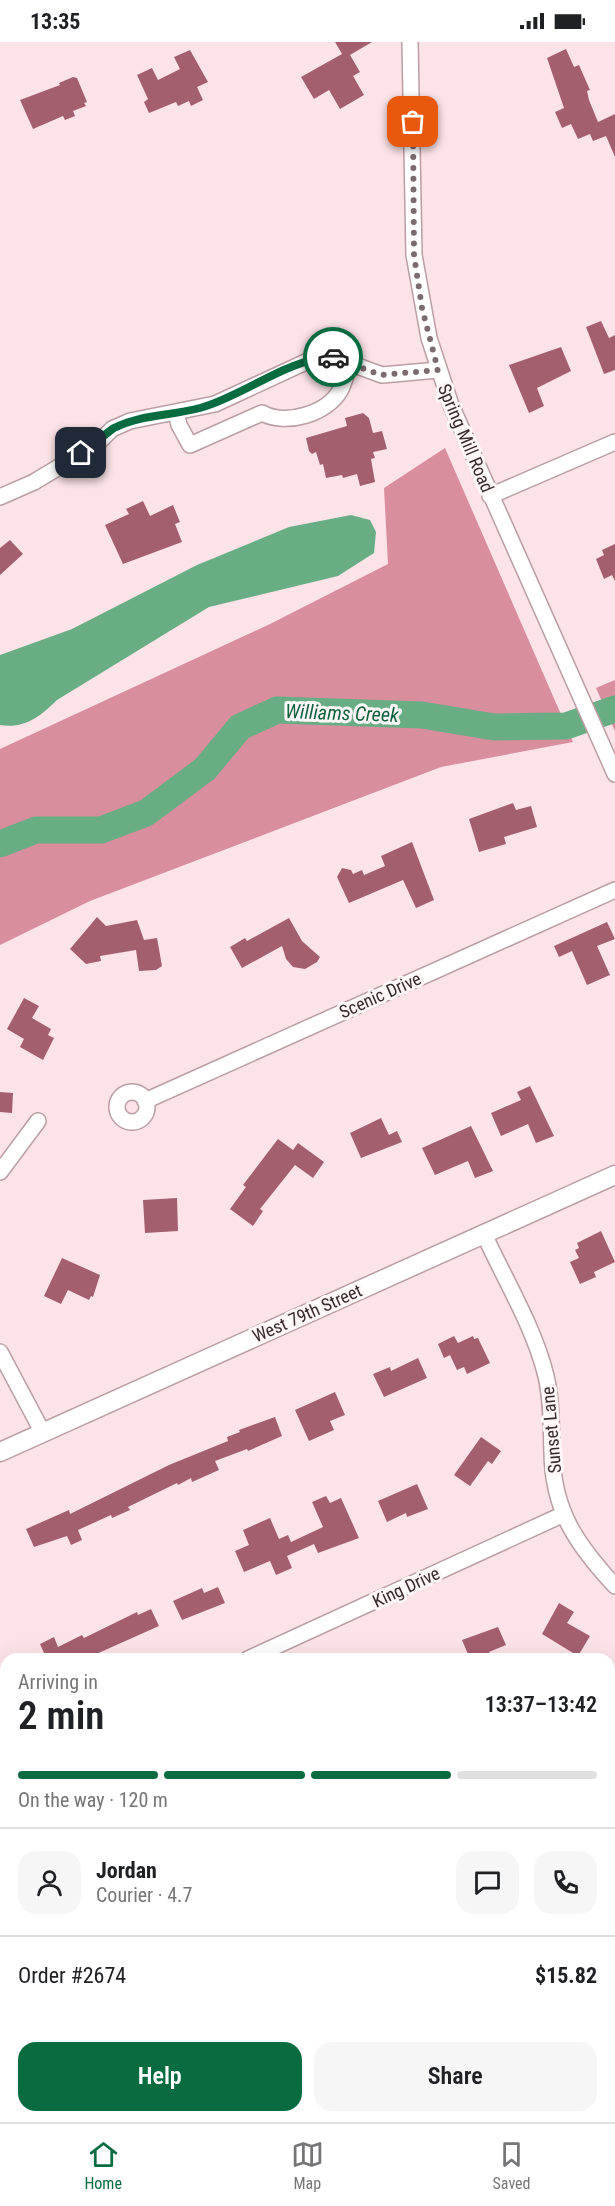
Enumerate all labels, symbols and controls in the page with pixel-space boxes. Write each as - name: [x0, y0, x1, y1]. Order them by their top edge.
- text: 13:35: [30, 9, 81, 34]
- pin: [387, 96, 438, 147]
- icon: bag: [396, 105, 429, 138]
- courier: [303, 327, 363, 387]
- icon: car: [317, 341, 350, 374]
- street label: Spring Mill Road: [434, 381, 498, 495]
- pin: [55, 427, 106, 478]
- icon: home: [64, 436, 97, 469]
- water label: Williams Creek: [285, 699, 400, 727]
- street label: Scenic Drive: [336, 968, 424, 1022]
- street label: West 79th Street: [249, 1279, 365, 1347]
- street label: Sunset Lane: [537, 1386, 565, 1474]
- street label: King Drive: [369, 1562, 443, 1612]
- text: Arriving in: [18, 1670, 98, 1694]
- text: 13:37–13:42: [485, 1692, 597, 1717]
- text: 2 min: [18, 1693, 104, 1739]
- text: On the way · 120 m: [18, 1788, 168, 1812]
- button: person: [18, 1851, 81, 1914]
- button: chat: [456, 1851, 519, 1914]
- button: phone: [534, 1851, 597, 1914]
- text: Jordan: [96, 1858, 157, 1883]
- text: Courier · 4.7: [96, 1883, 192, 1907]
- text: Order #2674: [18, 1963, 126, 1988]
- text: $15.82: [535, 1963, 597, 1988]
- button: Help: [18, 2042, 302, 2111]
- button: Share: [314, 2042, 597, 2111]
- tab: Home: [84, 2138, 122, 2193]
- tab: Map: [291, 2138, 324, 2193]
- tab: Saved: [493, 2138, 531, 2193]

